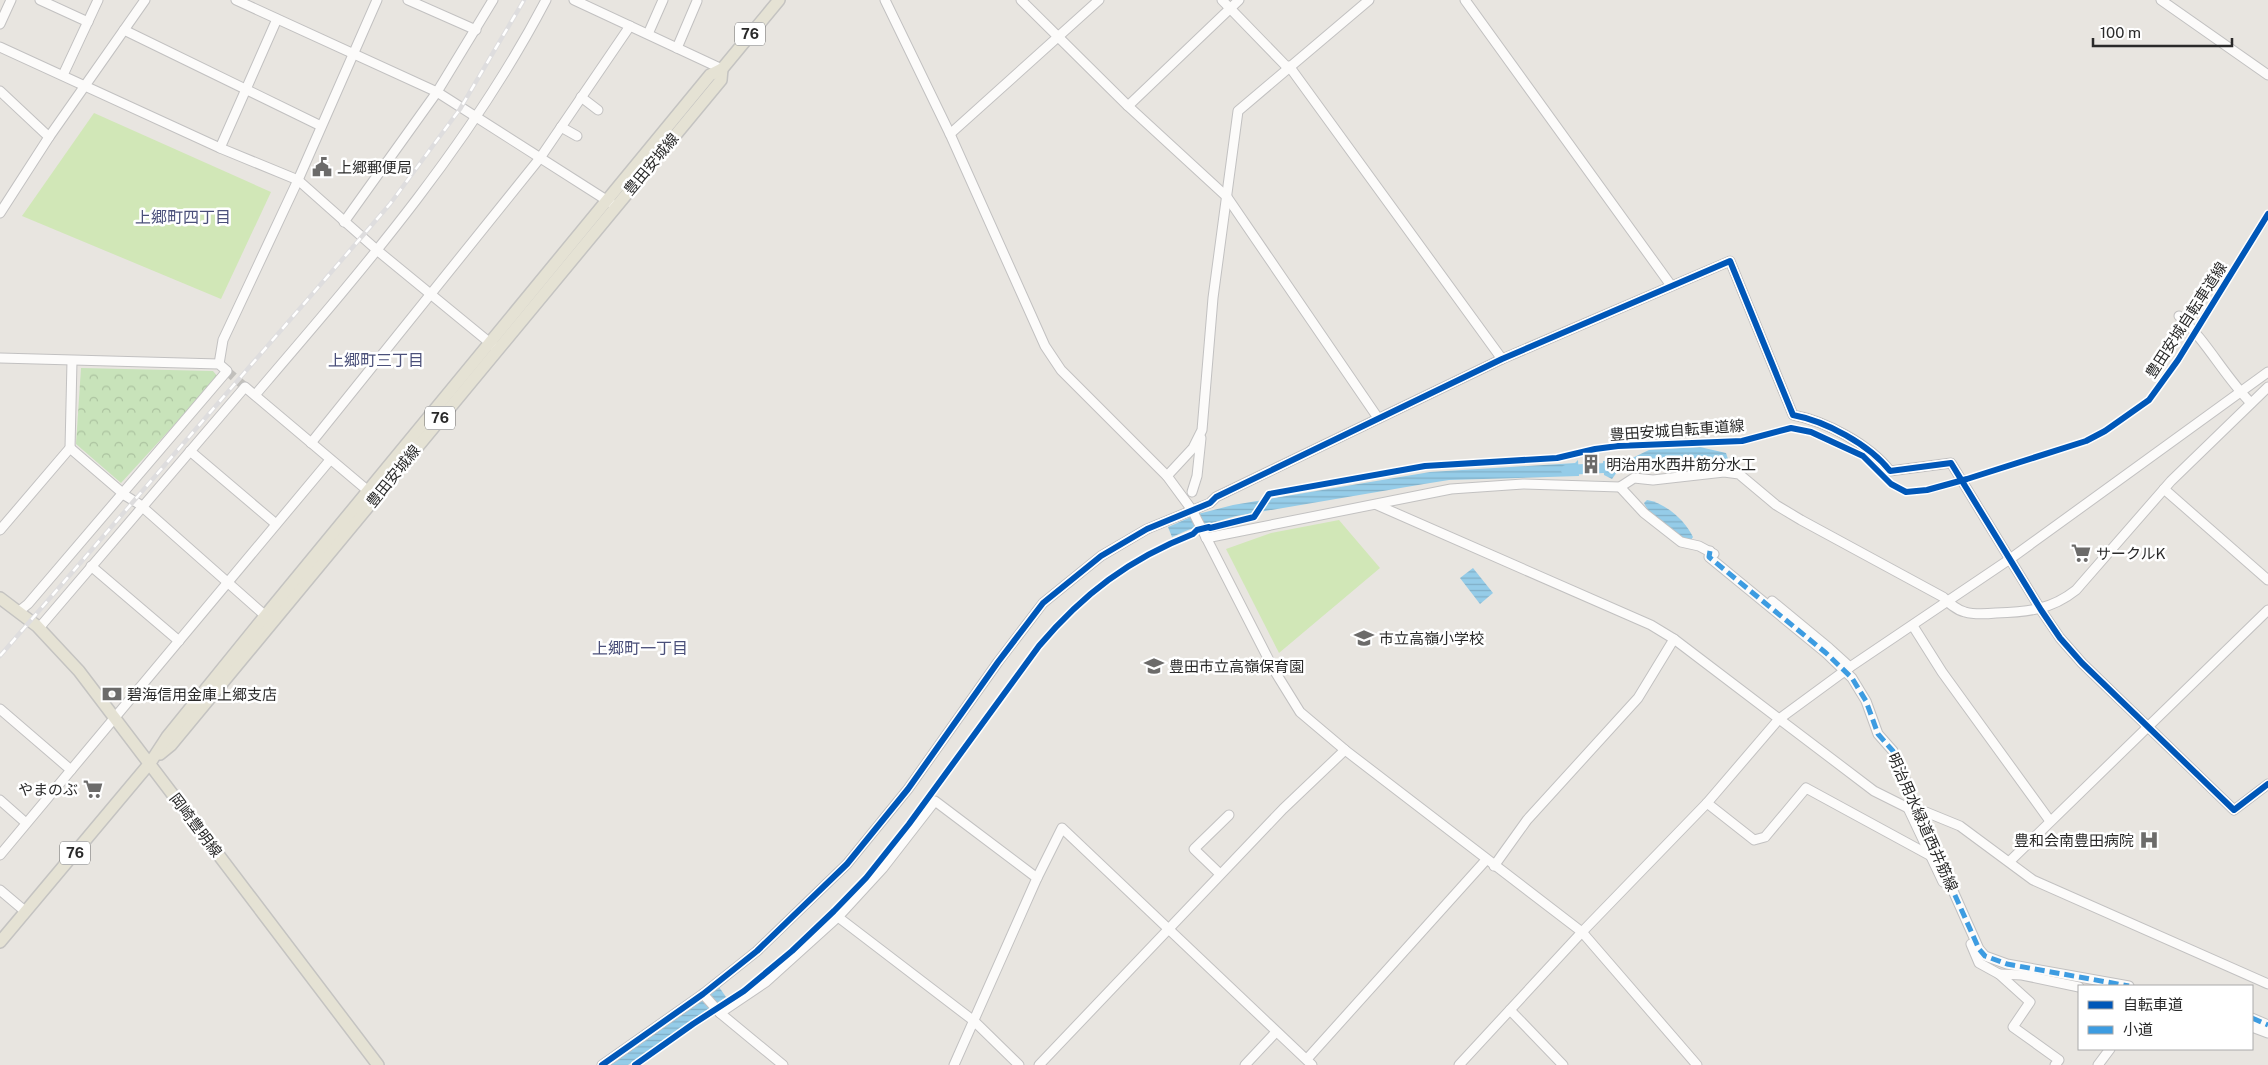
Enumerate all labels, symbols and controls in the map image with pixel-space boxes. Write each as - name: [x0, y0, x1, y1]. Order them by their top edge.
- scale bar: [2093, 15, 2232, 47]
- road number: 76: [735, 22, 765, 46]
- text: 100 m: [2100, 24, 2141, 41]
- street label: 豊田安城線: [620, 130, 682, 198]
- public building icon: 上郷郵便局: [311, 156, 333, 178]
- place label: 上郷郵便局: [337, 159, 412, 176]
- district label: 上郷町四丁目: [135, 208, 231, 227]
- street label: 豊田安城自転車道線: [2142, 259, 2230, 381]
- district label: 上郷町三丁目: [328, 351, 424, 370]
- road number: 76: [425, 406, 455, 429]
- street label: 豊田安城自転車道線: [1609, 417, 1745, 443]
- street label: 豊田安城線: [363, 442, 423, 510]
- building icon: 明治用水西井筋分水工: [1580, 453, 1602, 475]
- place label: 明治用水西井筋分水工: [1606, 456, 1756, 473]
- supermarket icon: サークルK: [2070, 542, 2092, 564]
- place label: サークルK: [2096, 545, 2166, 562]
- school or university icon: 市立高嶺小学校: [1353, 627, 1375, 649]
- place label: 市立高嶺小学校: [1379, 630, 1484, 647]
- district label: 上郷町一丁目: [592, 639, 688, 658]
- school or university icon: 豊田市立高嶺保育園: [1143, 655, 1165, 677]
- place label: 豊田市立高嶺保育園: [1169, 658, 1304, 675]
- bank icon: 碧海信用金庫上郷支店: [101, 683, 123, 705]
- place label: 碧海信用金庫上郷支店: [127, 686, 277, 703]
- street label: 明治用水緑道西井筋線: [1885, 750, 1961, 894]
- supermarket icon: やまのぶ: [82, 778, 104, 800]
- place label: やまのぶ: [18, 781, 78, 798]
- street label: 岡崎豊明線: [167, 790, 225, 860]
- hospital icon: 豊和会南豊田病院: [2138, 829, 2160, 851]
- place label: 豊和会南豊田病院: [2014, 832, 2134, 849]
- road number: 76: [60, 841, 90, 864]
- legend: [2078, 985, 2253, 1050]
- text: 自転車道: [2123, 996, 2183, 1013]
- text: 小道: [2123, 1021, 2153, 1038]

